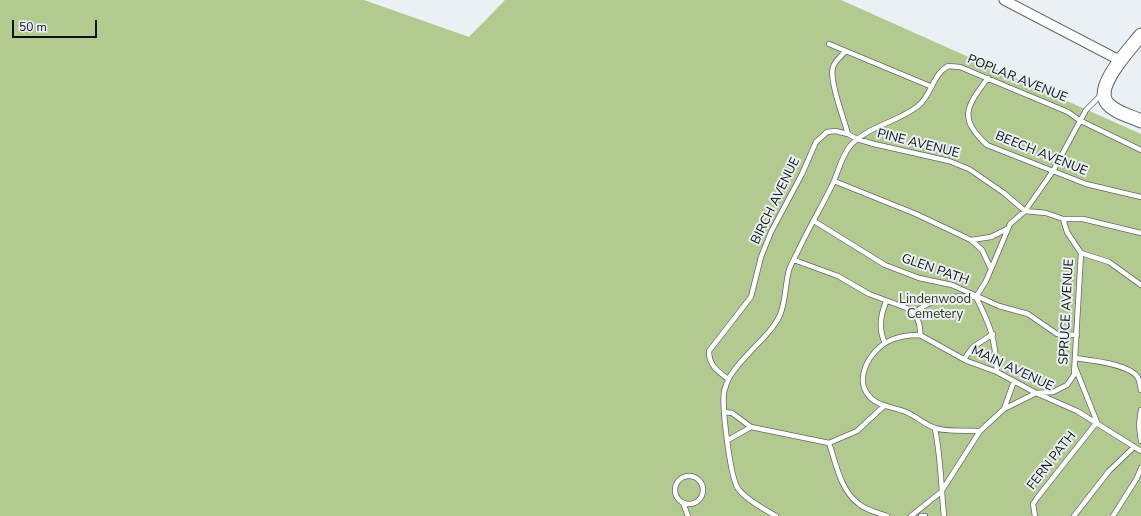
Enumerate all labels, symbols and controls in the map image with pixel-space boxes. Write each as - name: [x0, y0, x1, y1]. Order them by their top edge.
- scale bar: [14, 12, 99, 38]
- text: 50 m: [19, 19, 47, 35]
- street label: POPLAR AVENUE: [965, 52, 1069, 106]
- street label: PINE AVENUE: [875, 126, 961, 162]
- street label: BEECH AVENUE: [993, 128, 1089, 180]
- street label: BIRCH AVENUE: [748, 155, 804, 247]
- street label: GLEN PATH: [899, 251, 971, 289]
- street label: SPRUCE AVENUE: [1056, 259, 1078, 365]
- park label: Lindenwood Cemetery: [899, 292, 971, 323]
- street label: MAIN AVENUE: [968, 343, 1056, 395]
- street label: FERN PATH: [1024, 429, 1080, 493]

